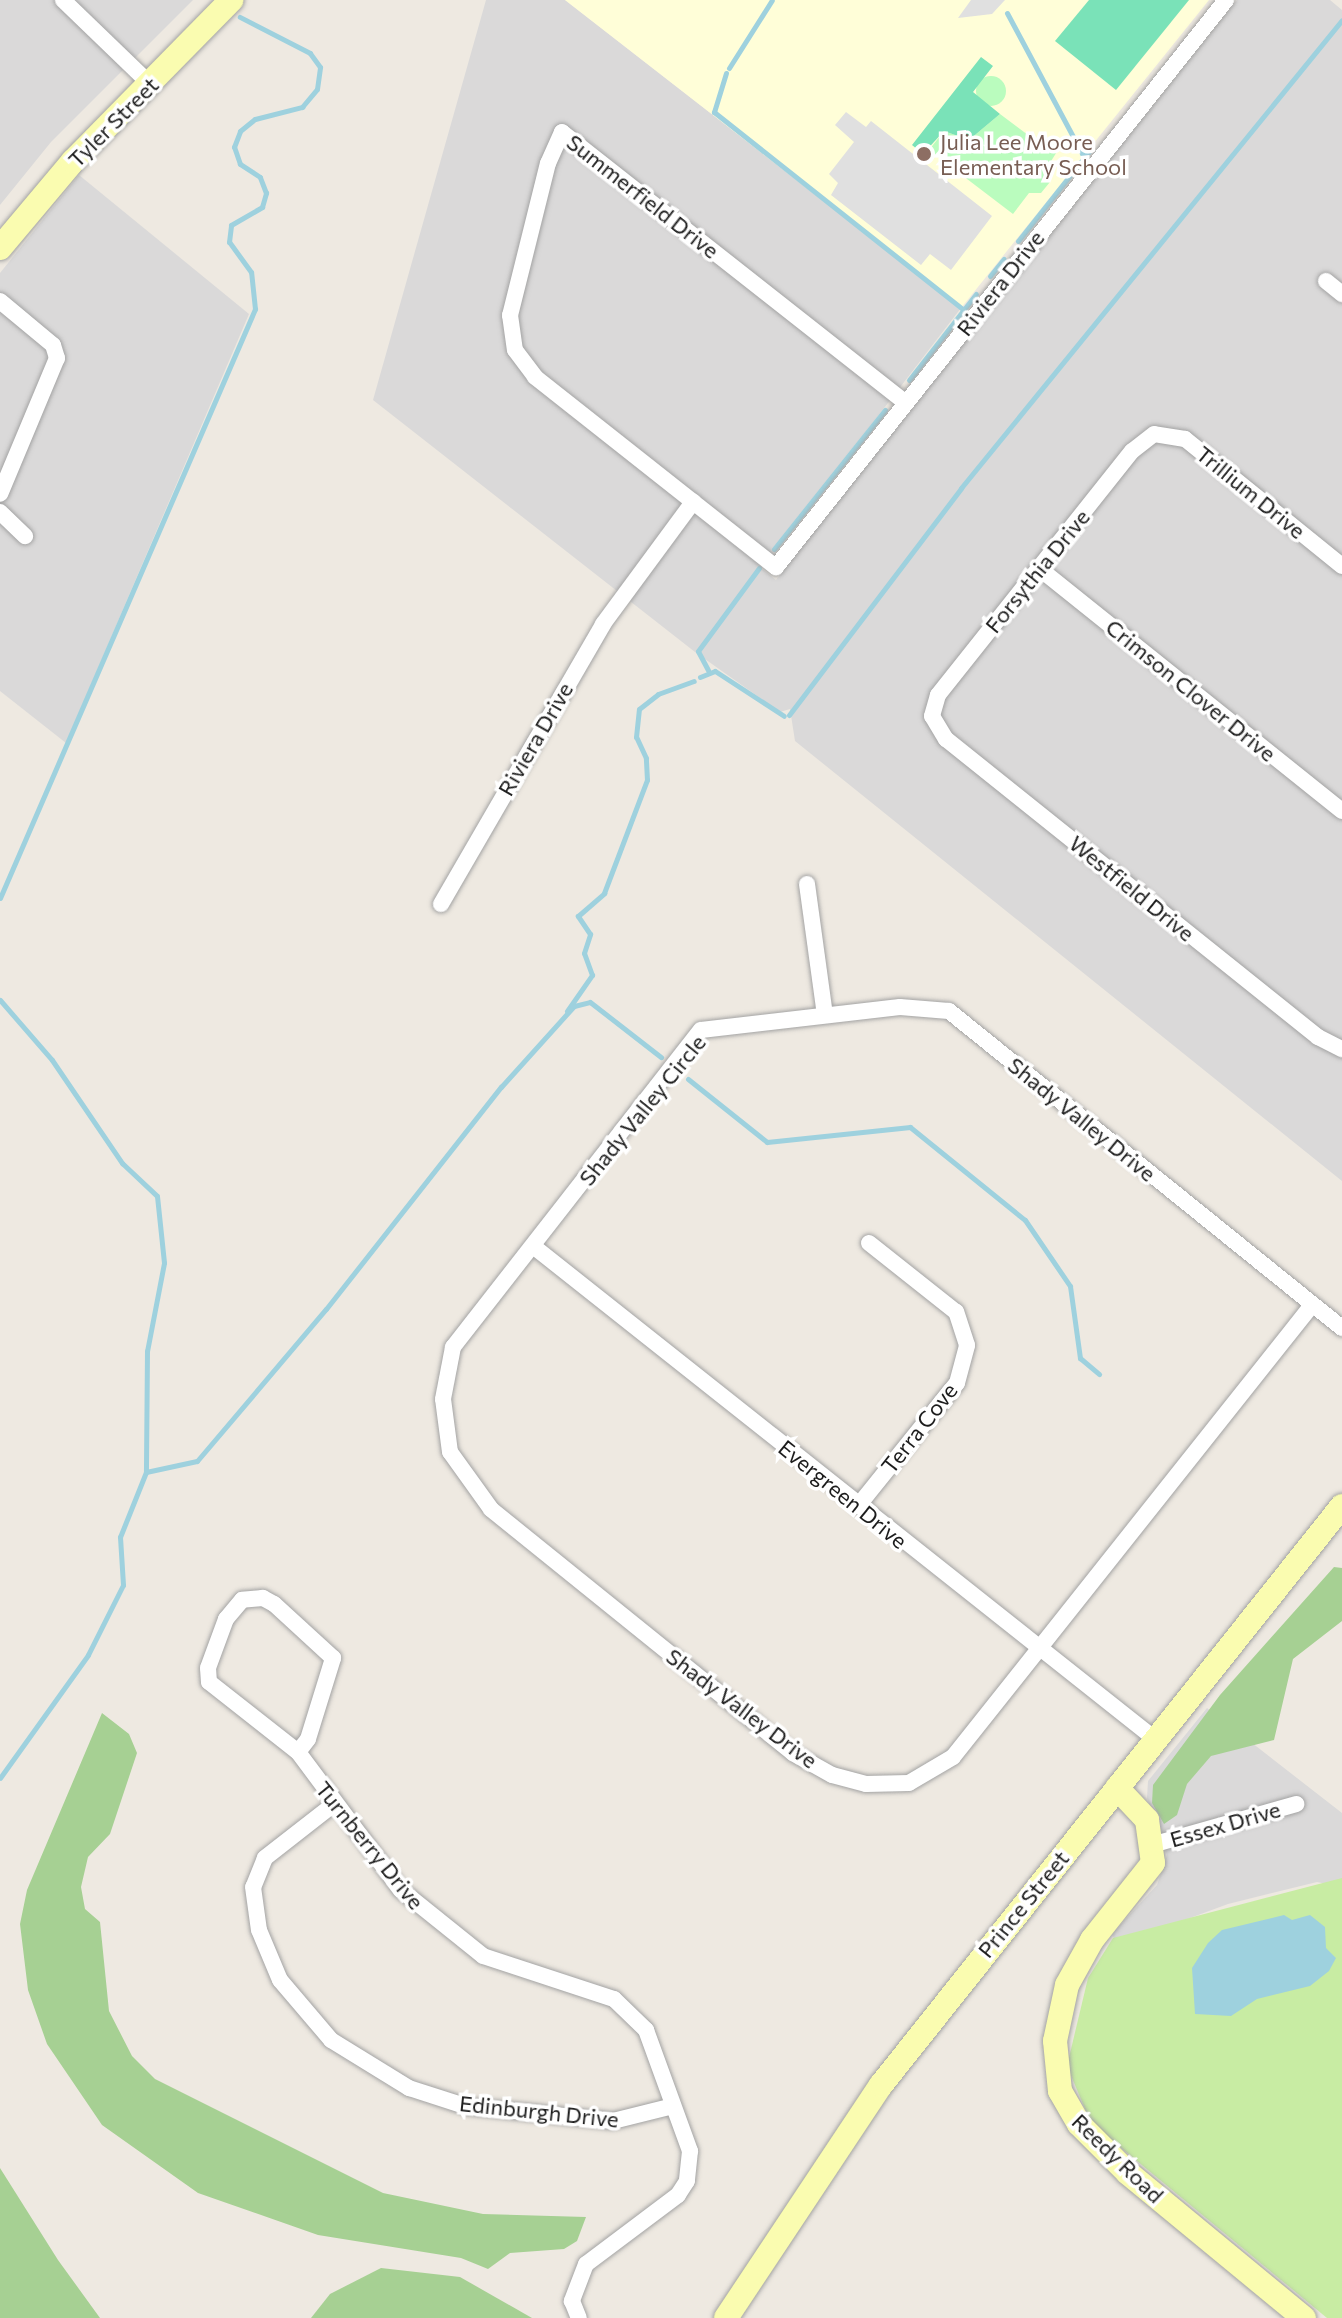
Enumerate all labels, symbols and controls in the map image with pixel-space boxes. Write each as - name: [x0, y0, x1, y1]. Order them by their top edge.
- street label: Tyler Street: [62, 71, 164, 173]
- street label: Summerfield Drive: [562, 128, 724, 264]
- place label: Julia Lee Moore Elementary School: [940, 128, 1127, 180]
- marker: Julia Lee Moore Elementary School: [915, 145, 933, 163]
- street label: Riviera Drive: [951, 225, 1049, 341]
- street label: Trillium Drive: [1191, 440, 1311, 544]
- street label: Forsythia Drive: [979, 504, 1095, 638]
- street label: Crimson Clover Drive: [1101, 613, 1281, 767]
- street label: Riviera Drive: [492, 678, 578, 800]
- street label: Westfield Drive: [1064, 830, 1200, 946]
- street label: Shady Valley Circle: [573, 1029, 711, 1191]
- street label: Shady Valley Drive: [1003, 1051, 1161, 1187]
- street label: Terra Cove: [876, 1378, 962, 1478]
- street label: Evergreen Drive: [773, 1434, 913, 1554]
- street label: Shady Valley Drive: [661, 1643, 823, 1773]
- street label: Turnberry Drive: [310, 1776, 430, 1914]
- street label: Essex Drive: [1167, 1796, 1283, 1852]
- street label: Prince Street: [972, 1845, 1074, 1963]
- street label: Edinburgh Drive: [458, 2090, 620, 2132]
- street label: Reedy Road: [1067, 2108, 1169, 2208]

